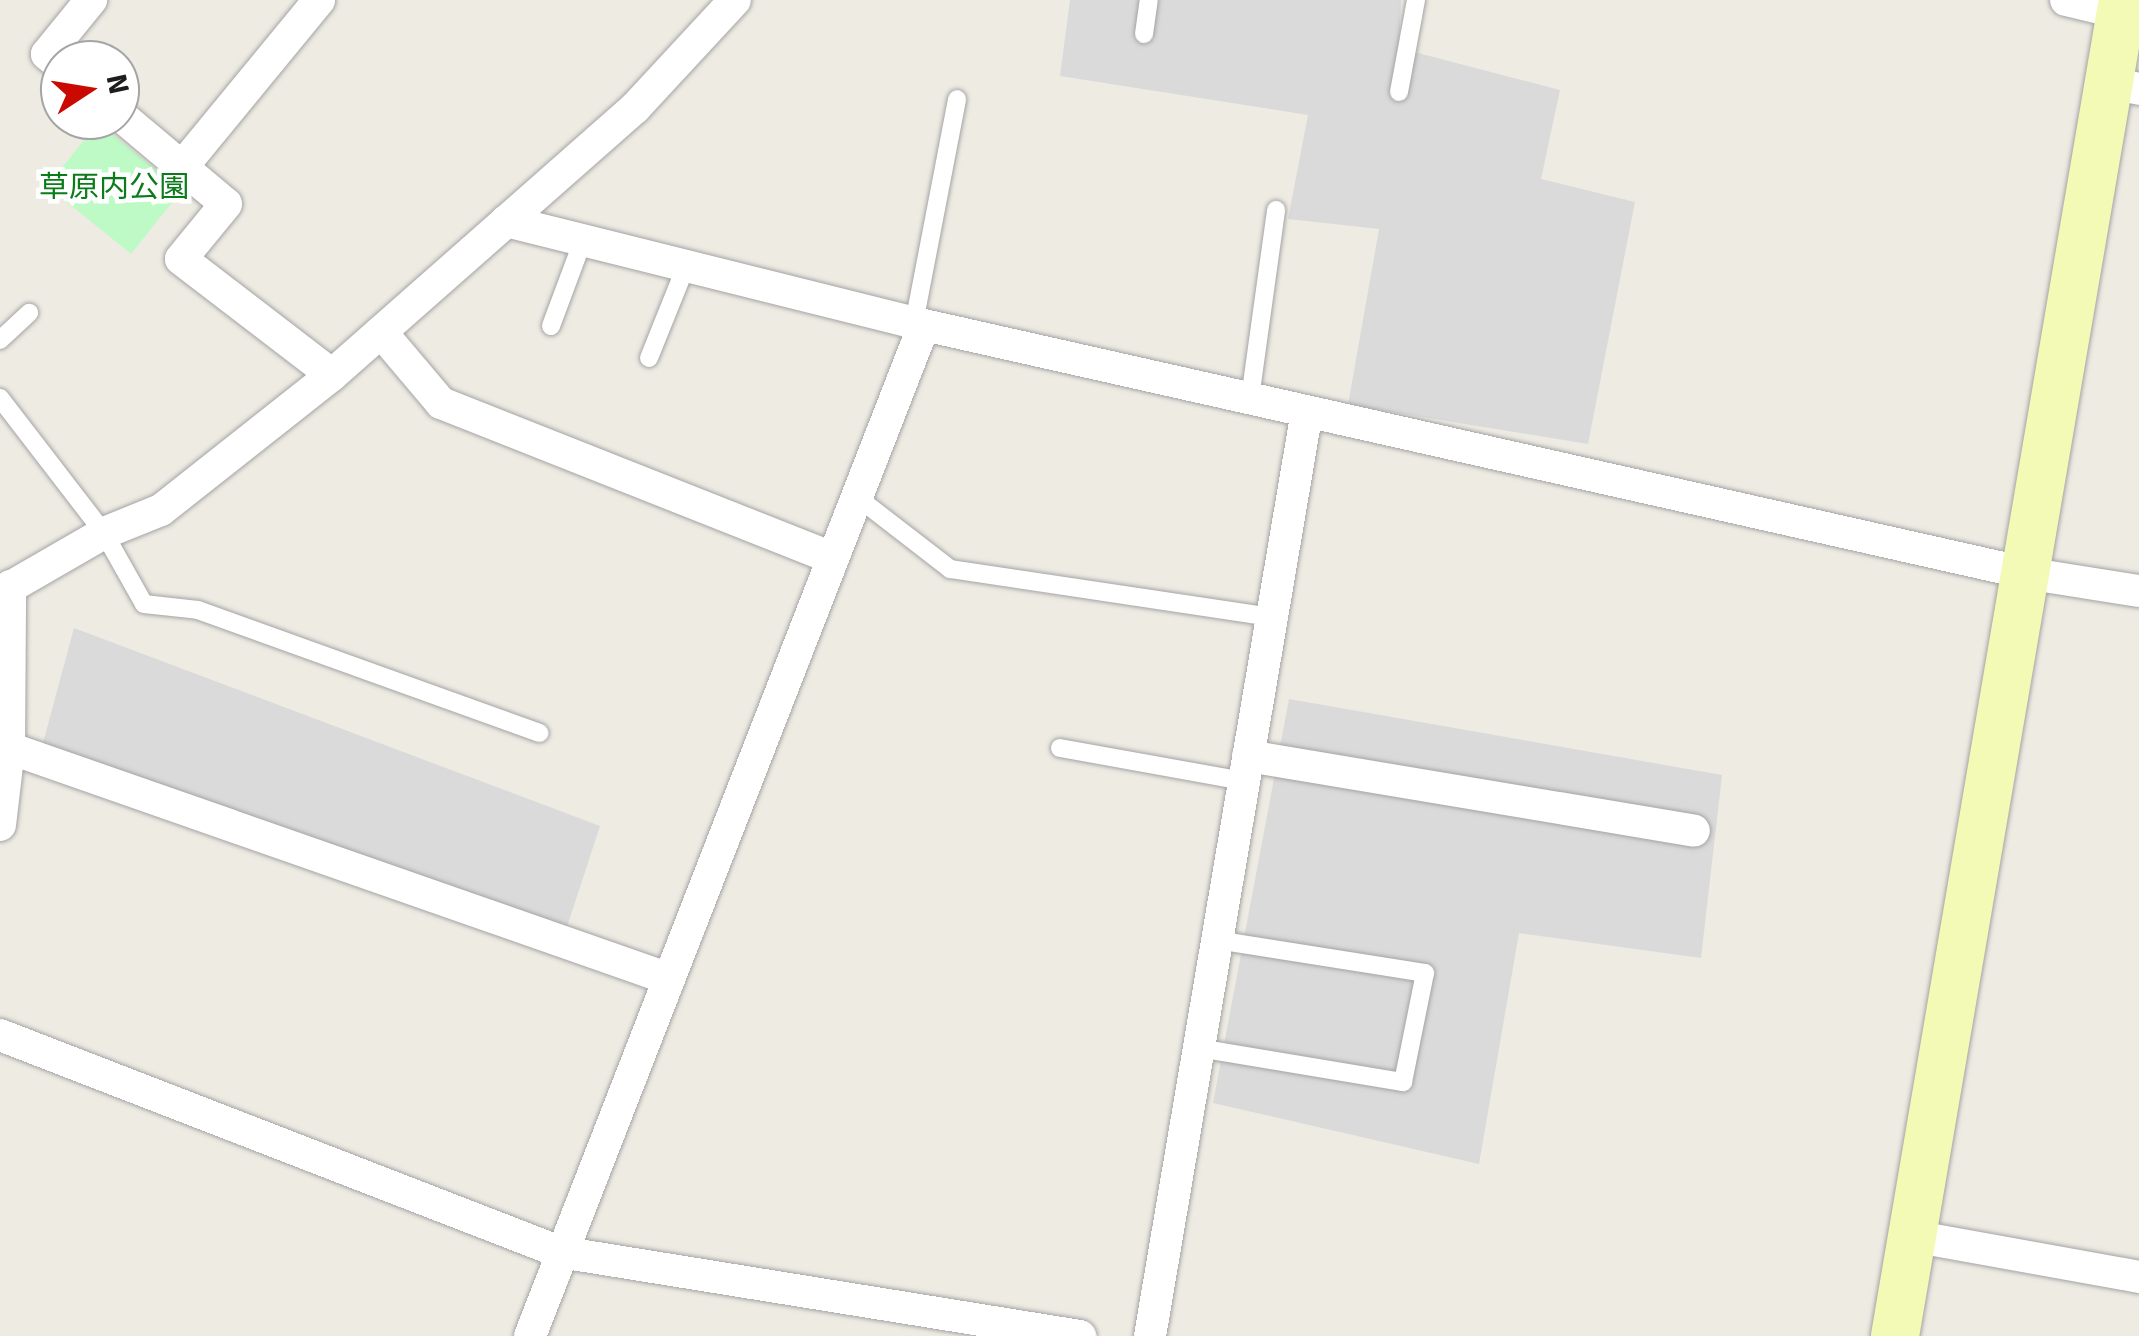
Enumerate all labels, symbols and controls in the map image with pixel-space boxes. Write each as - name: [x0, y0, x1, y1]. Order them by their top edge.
- north arrow: [40, 40, 140, 140]
- text: N: [99, 71, 136, 97]
- park label: 草原内公園: [39, 170, 189, 206]

